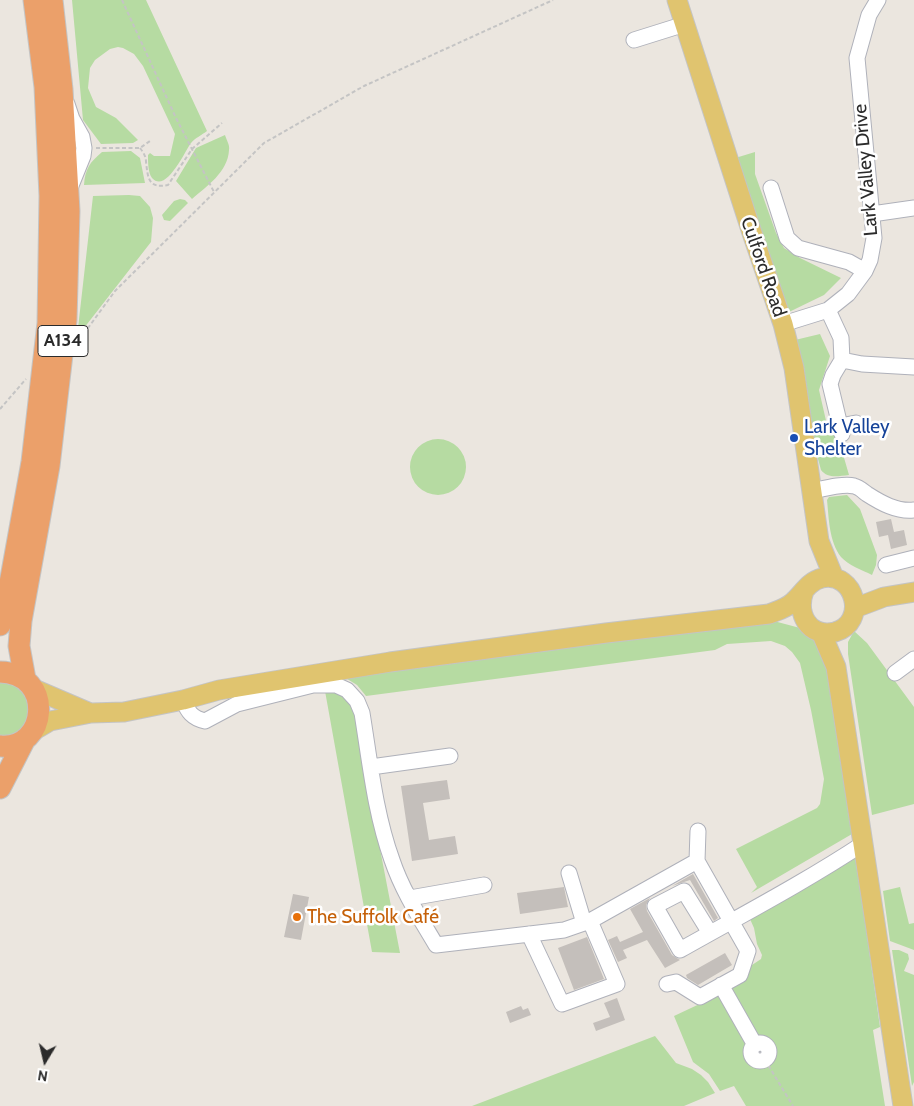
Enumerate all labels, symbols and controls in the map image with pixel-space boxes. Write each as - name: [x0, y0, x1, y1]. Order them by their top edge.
- street label: Lark Valley Drive: [849, 103, 883, 237]
- street label: Culford Road: [735, 214, 791, 320]
- road number: A134: [38, 326, 88, 356]
- place label: Lark Valley Shelter: [804, 416, 889, 460]
- marker: Lark Valley Shelter: [788, 432, 800, 444]
- place label: The Suffolk Café: [307, 906, 439, 928]
- marker: The Suffolk Café: [291, 911, 303, 923]
- north arrow: [20, 1036, 70, 1086]
- text: N: [36, 1066, 49, 1085]

